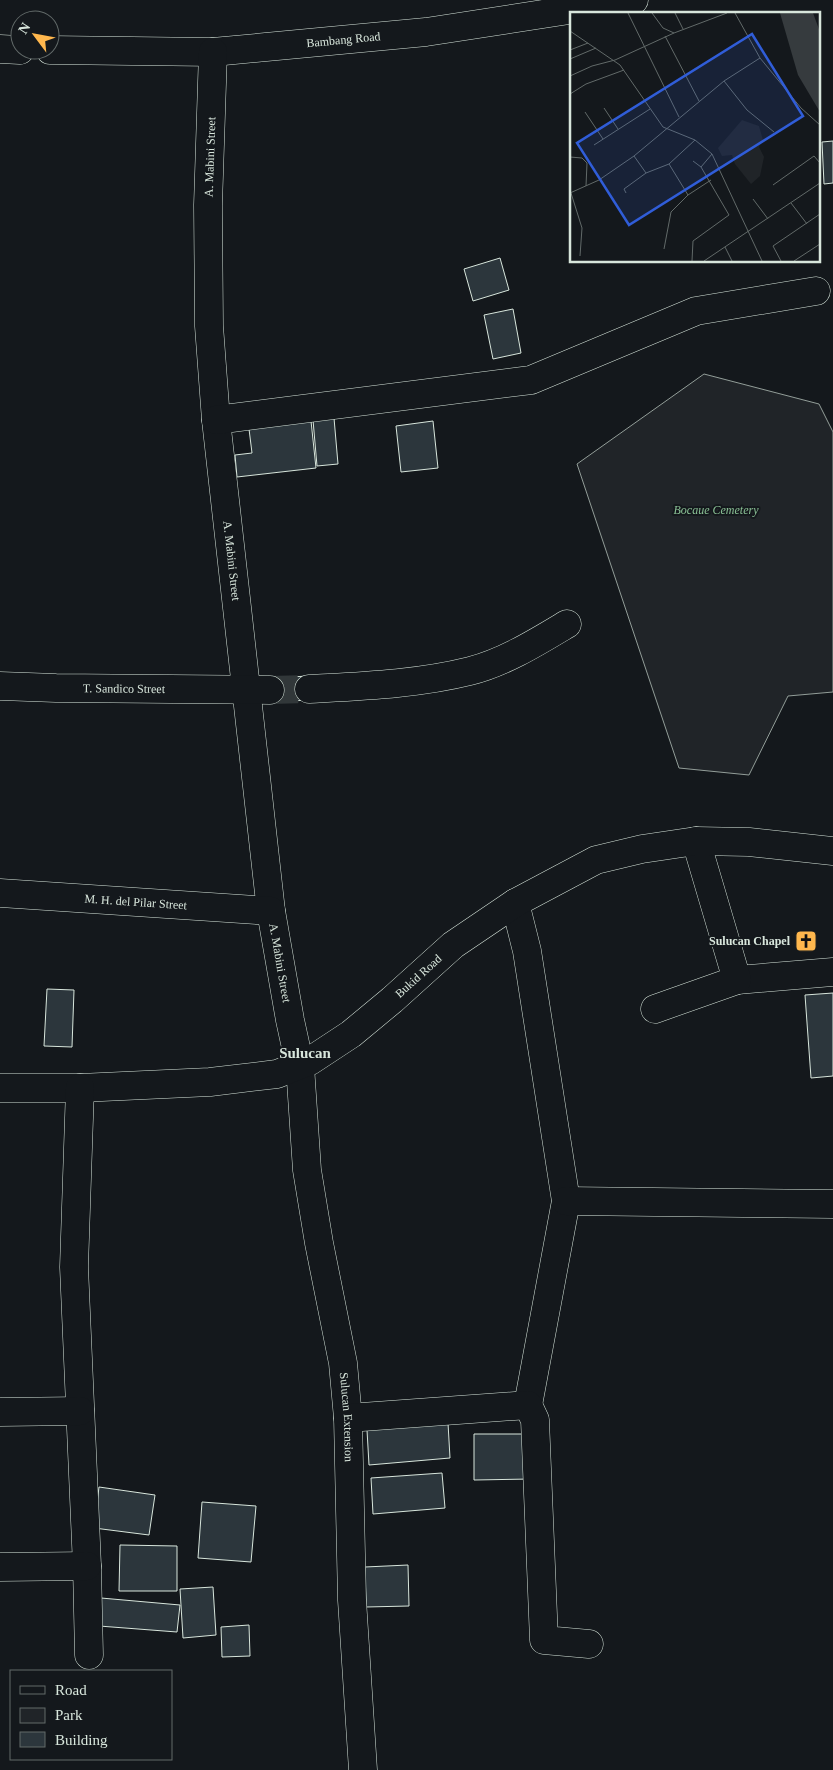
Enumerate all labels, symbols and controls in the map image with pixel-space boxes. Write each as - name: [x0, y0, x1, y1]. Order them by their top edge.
- north arrow: [10, 10, 60, 60]
- inset map: [570, 12, 820, 262]
- text: N: [15, 20, 33, 37]
- street label: Bambang Road: [306, 29, 381, 50]
- street label: A. Mabini Street: [202, 116, 218, 197]
- park label: Bocaue Cemetery: [674, 503, 759, 517]
- street label: A. Mabini Street: [220, 520, 243, 602]
- street label: T. Sandico Street: [83, 681, 166, 696]
- street label: M. H. del Pilar Street: [84, 892, 188, 912]
- street label: A. Mabini Street: [266, 922, 294, 1004]
- church icon: Sulucan Chapel: [794, 929, 818, 953]
- place label: Sulucan Chapel: [709, 934, 791, 948]
- street label: Bukid Road: [392, 952, 445, 1001]
- district label: Sulucan: [279, 1045, 332, 1061]
- street label: Sulucan Extension: [337, 1372, 356, 1462]
- legend: [10, 1670, 172, 1760]
- text: Road: [55, 1682, 87, 1698]
- text: Park: [55, 1707, 83, 1723]
- text: Building: [55, 1732, 108, 1748]

